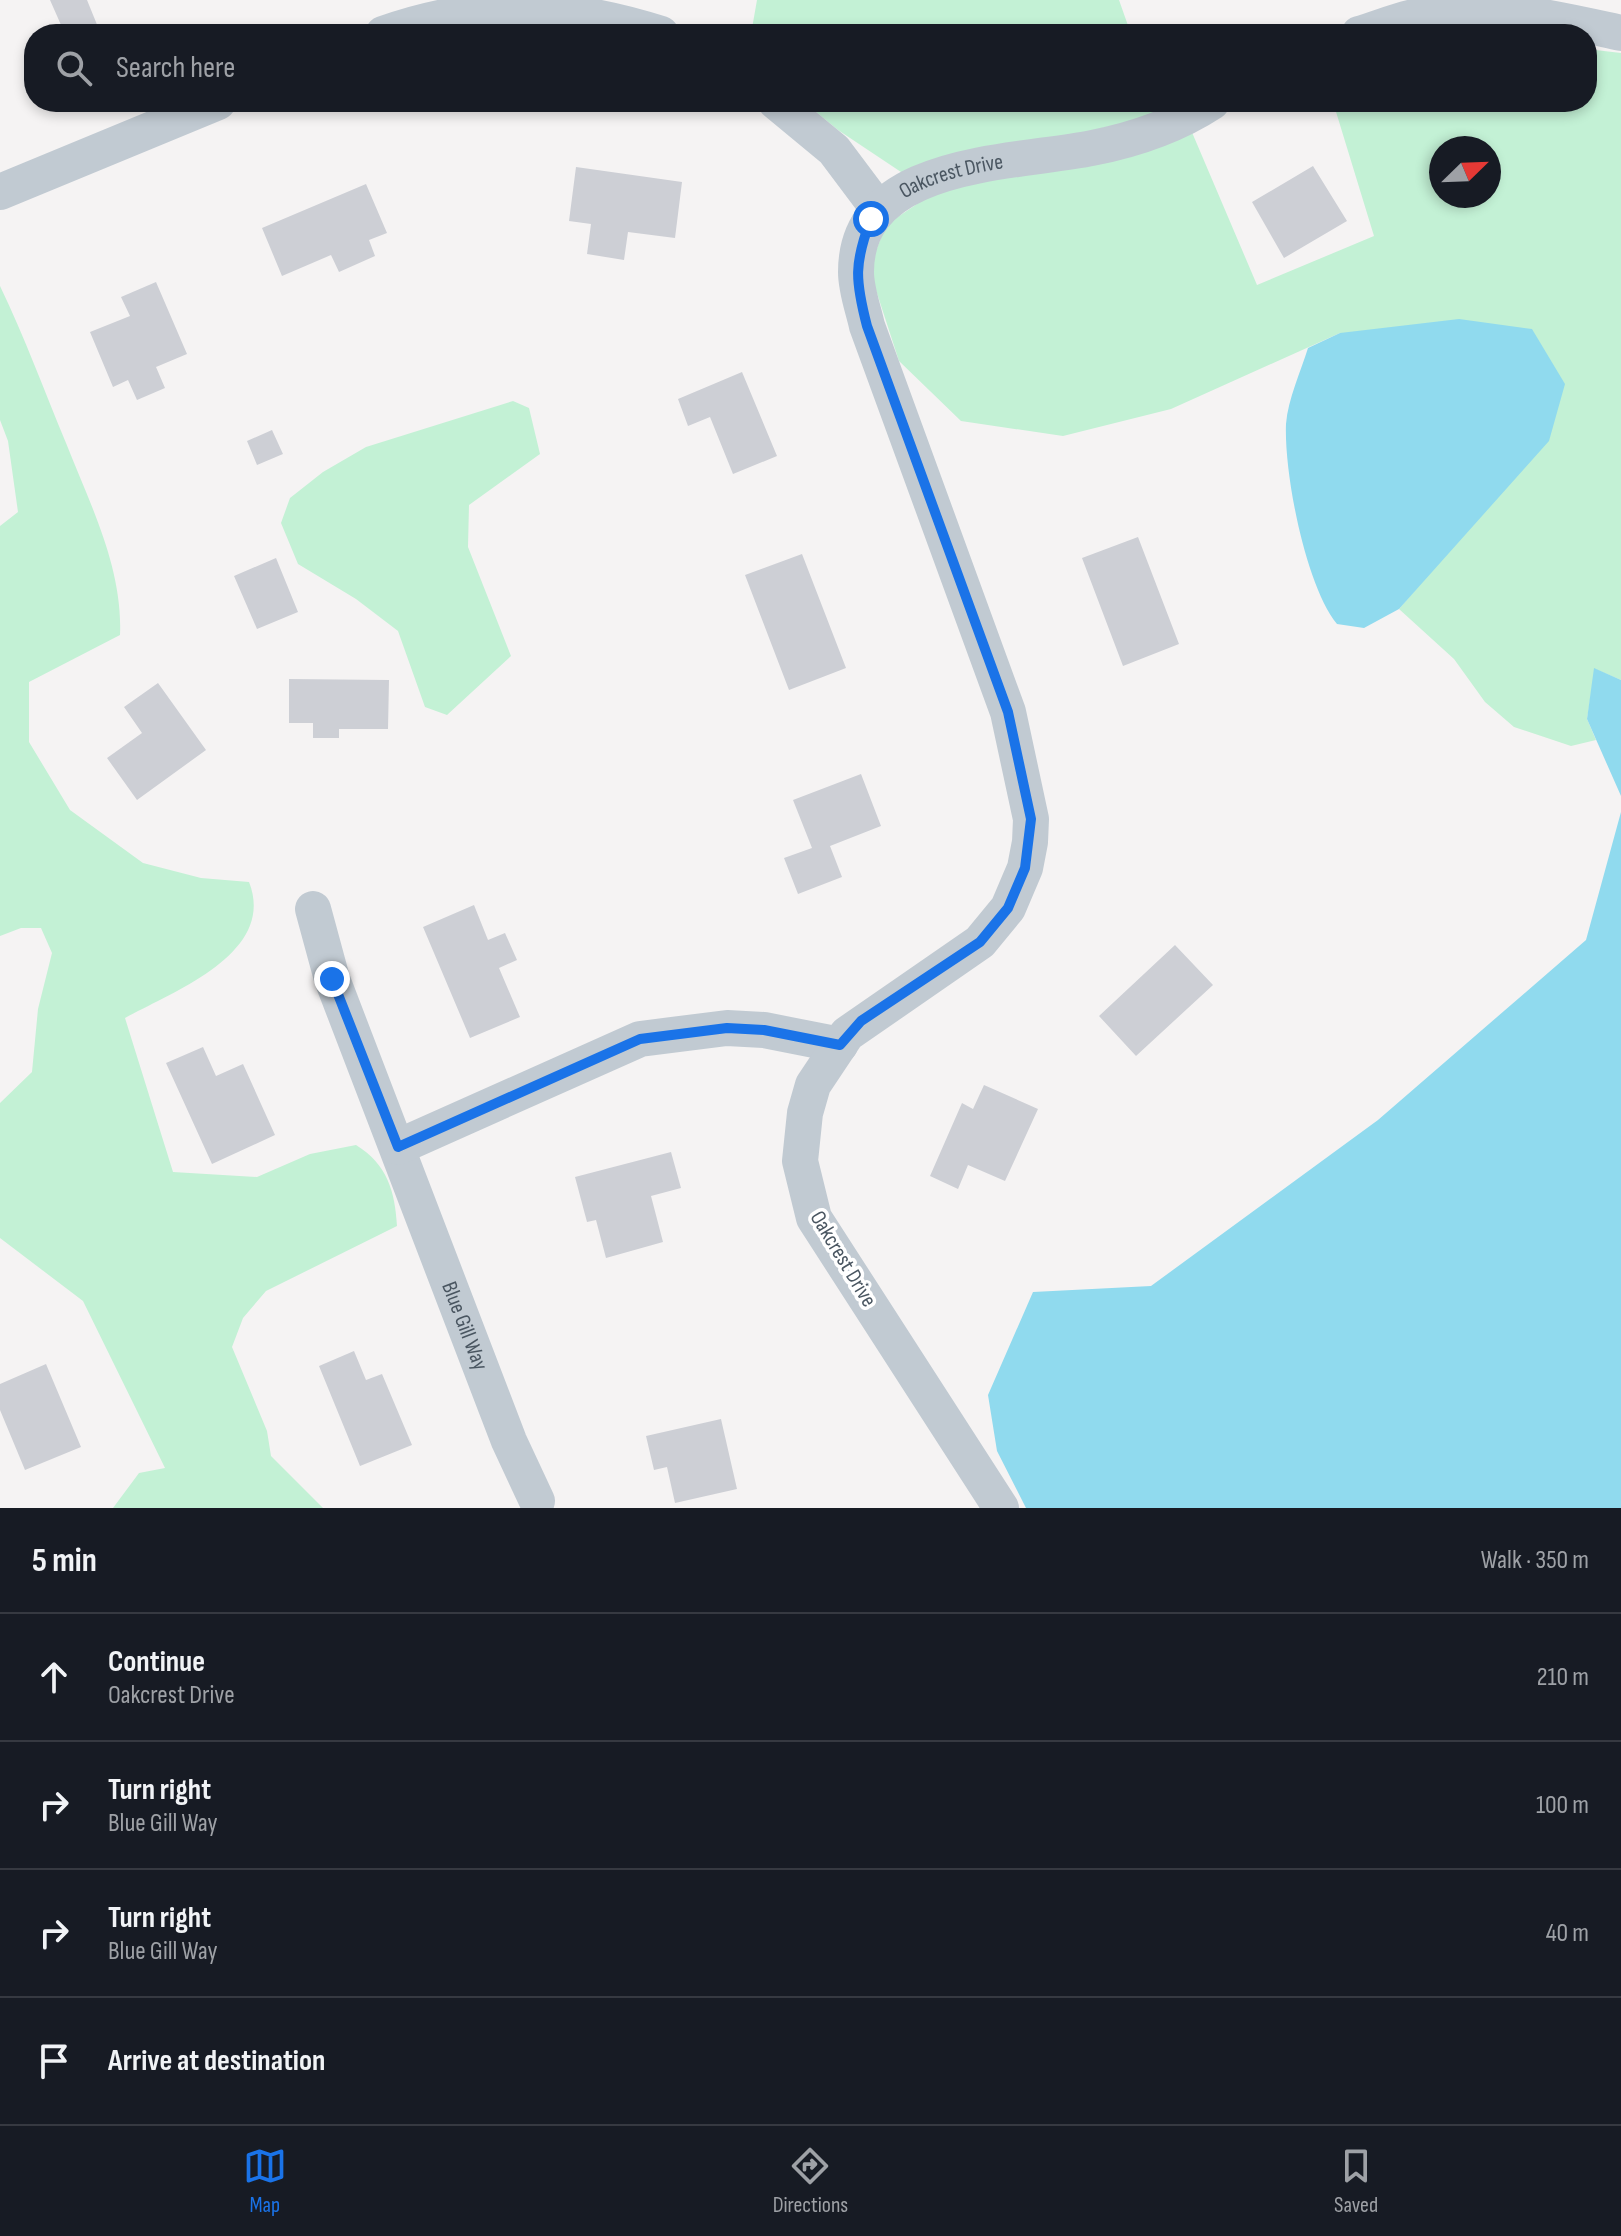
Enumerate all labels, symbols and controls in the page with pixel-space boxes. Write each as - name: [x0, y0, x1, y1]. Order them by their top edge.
- search box: [24, 24, 1597, 112]
- icon: search: [52, 46, 96, 90]
- text: Search here: [116, 50, 235, 86]
- north arrow: [1429, 136, 1501, 208]
- street label: Oakcrest Drive: [894, 148, 1005, 204]
- route start: [853, 201, 889, 237]
- route end: [314, 961, 350, 997]
- street label: Oakcrest Drive: [804, 1206, 882, 1312]
- street label: Blue Gill Way: [436, 1278, 494, 1375]
- text: 5 min: [32, 1540, 97, 1581]
- text: Walk · 350 m: [1481, 1545, 1589, 1576]
- text: Continue: [108, 1644, 205, 1680]
- icon: ahead: [32, 1655, 76, 1699]
- text: 210 m: [1537, 1662, 1589, 1693]
- text: Oakcrest Drive: [108, 1680, 235, 1711]
- text: Turn right: [108, 1772, 211, 1808]
- icon: right: [32, 1783, 76, 1827]
- text: 100 m: [1536, 1790, 1589, 1821]
- text: Blue Gill Way: [108, 1808, 218, 1839]
- text: Turn right: [108, 1900, 211, 1936]
- icon: right: [32, 1911, 76, 1955]
- text: 40 m: [1546, 1918, 1589, 1949]
- text: Blue Gill Way: [108, 1936, 218, 1967]
- icon: arrive: [32, 2039, 76, 2083]
- text: Arrive at destination: [108, 2043, 325, 2079]
- tab: Map: [243, 2144, 287, 2219]
- tab: Directions: [773, 2144, 848, 2219]
- tab: Saved: [1334, 2144, 1378, 2219]

